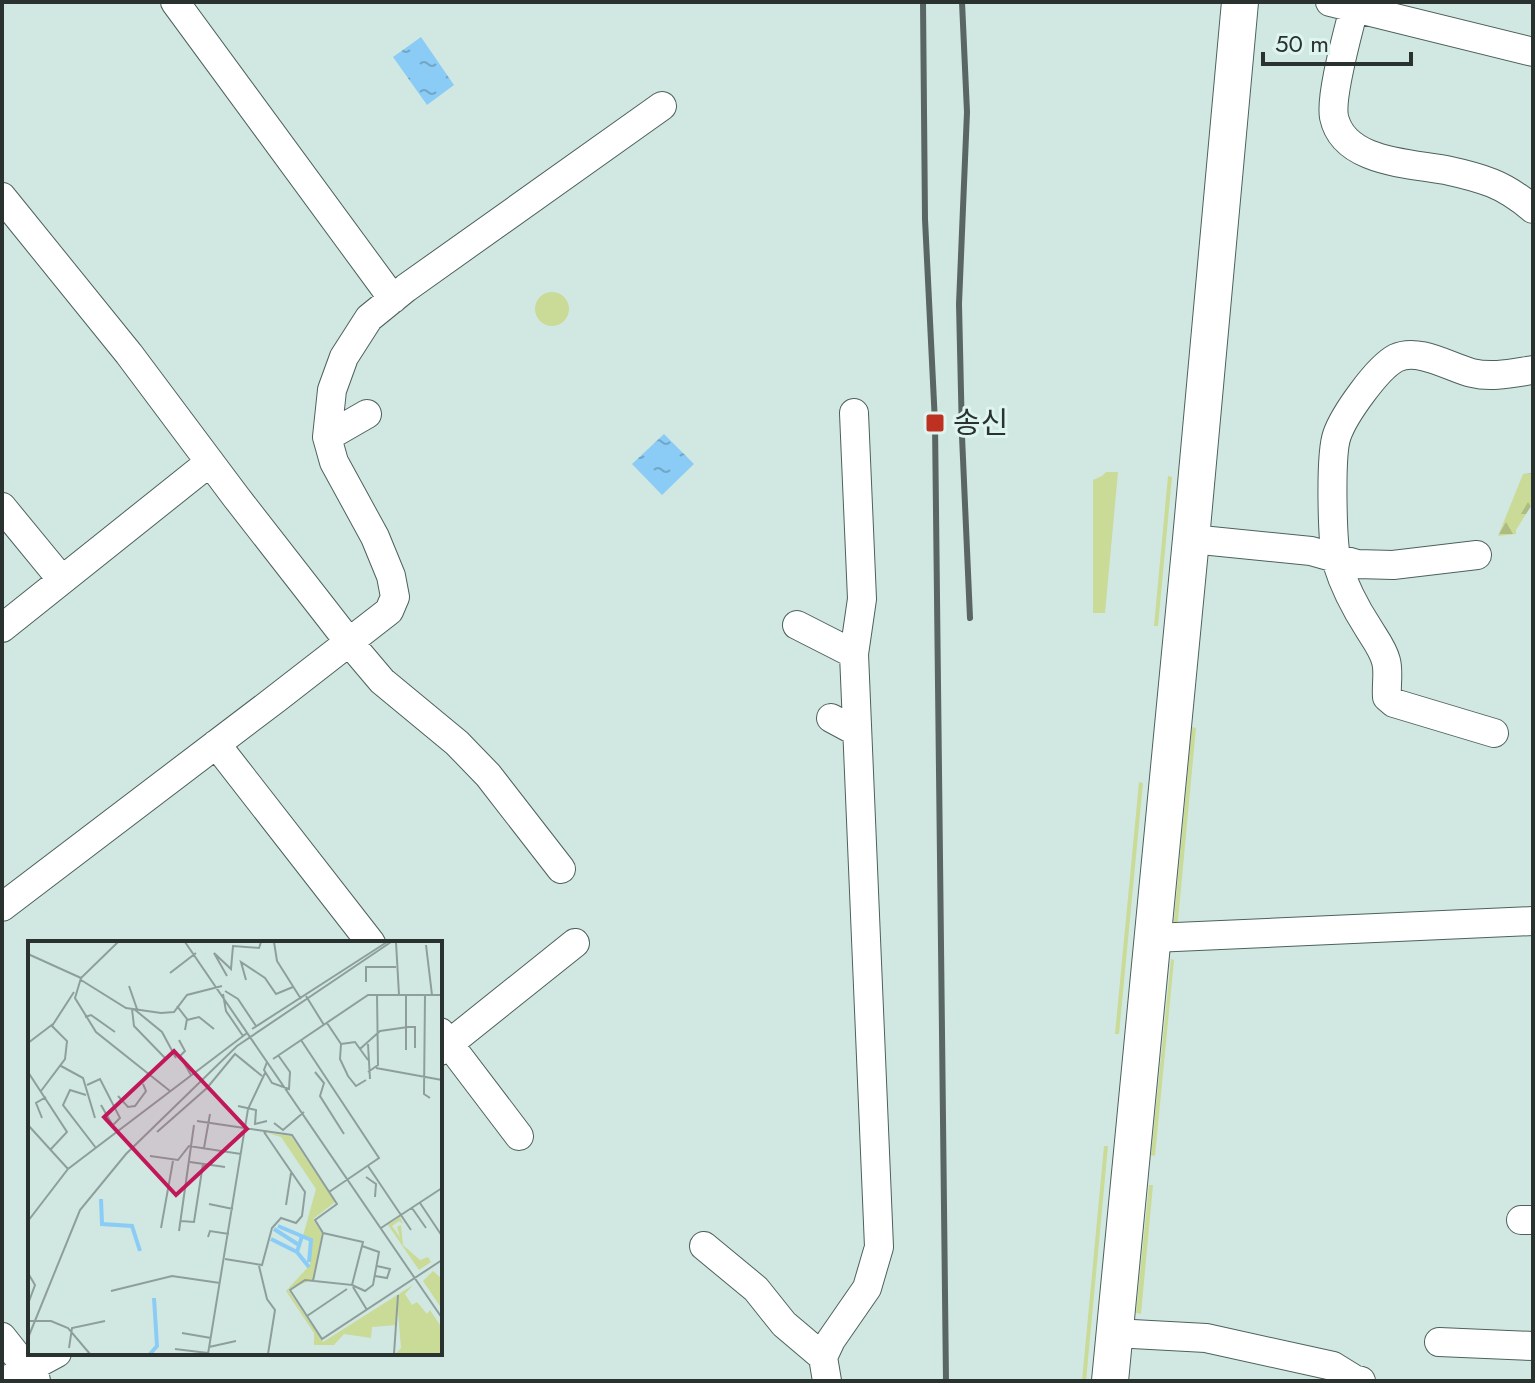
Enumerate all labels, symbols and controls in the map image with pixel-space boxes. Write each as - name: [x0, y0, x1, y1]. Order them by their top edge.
- scale bar: [1263, 16, 1411, 66]
- text: 50 m: [1275, 26, 1329, 61]
- place label: 송신: [953, 401, 1008, 444]
- marker: 송신: [924, 412, 946, 434]
- inset map: [28, 941, 442, 1355]

